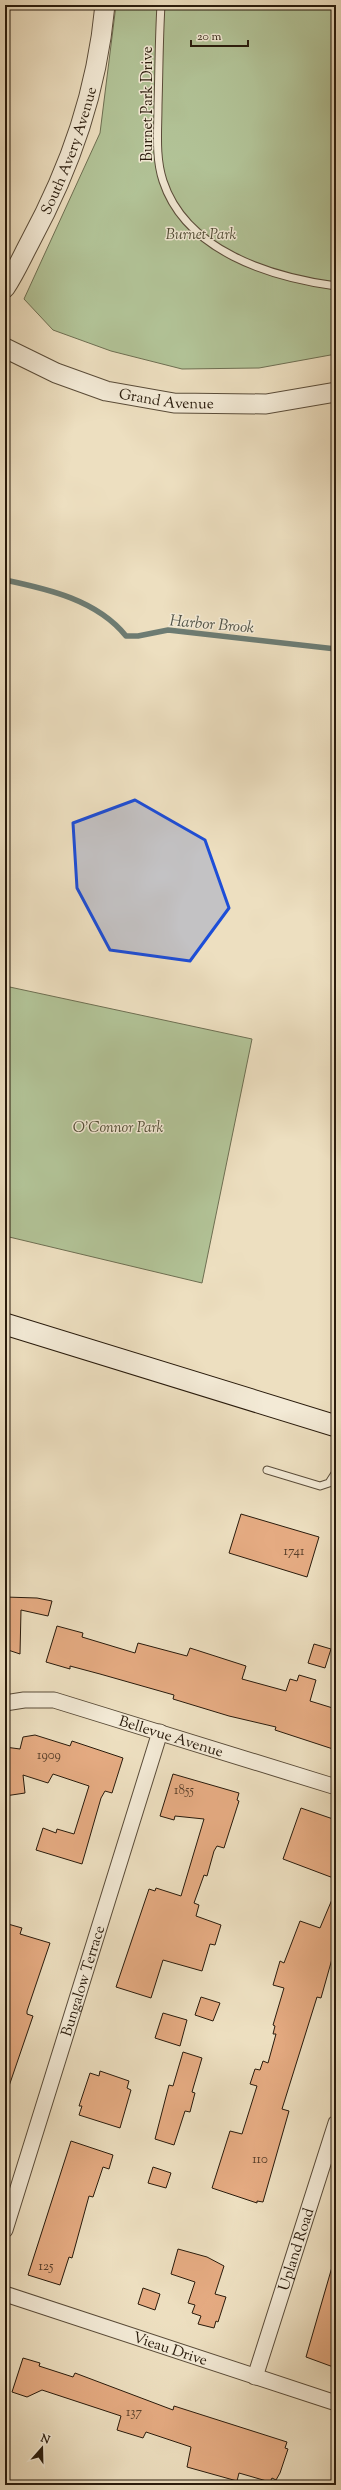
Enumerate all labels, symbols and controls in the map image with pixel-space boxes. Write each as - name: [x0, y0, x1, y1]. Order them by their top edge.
- scale bar: [191, 22, 248, 48]
- text: 20 m: [197, 28, 222, 46]
- street label: Burnet Park Drive: [138, 46, 159, 162]
- street label: South Avery Avenue: [37, 85, 103, 219]
- park label: Burnet Park: [166, 225, 236, 246]
- street label: Grand Avenue: [117, 384, 214, 415]
- water label: Harbor Brook: [169, 610, 255, 641]
- park label: O'Connor Park: [73, 1118, 164, 1139]
- house number: 1741: [283, 1543, 305, 1561]
- street label: Bellevue Avenue: [116, 1712, 226, 1764]
- house number: 1909: [37, 1747, 61, 1765]
- house number: 1855: [174, 1782, 195, 1800]
- street label: Bungalow Terrace: [57, 1923, 111, 2039]
- house number: 110: [252, 2151, 268, 2169]
- street label: Upland Road: [274, 2205, 320, 2294]
- house number: 125: [39, 2258, 54, 2276]
- street label: Vieau Drive: [130, 2328, 210, 2372]
- house number: 137: [126, 2404, 143, 2422]
- north arrow: [22, 2428, 62, 2468]
- text: N: [37, 2430, 52, 2449]

